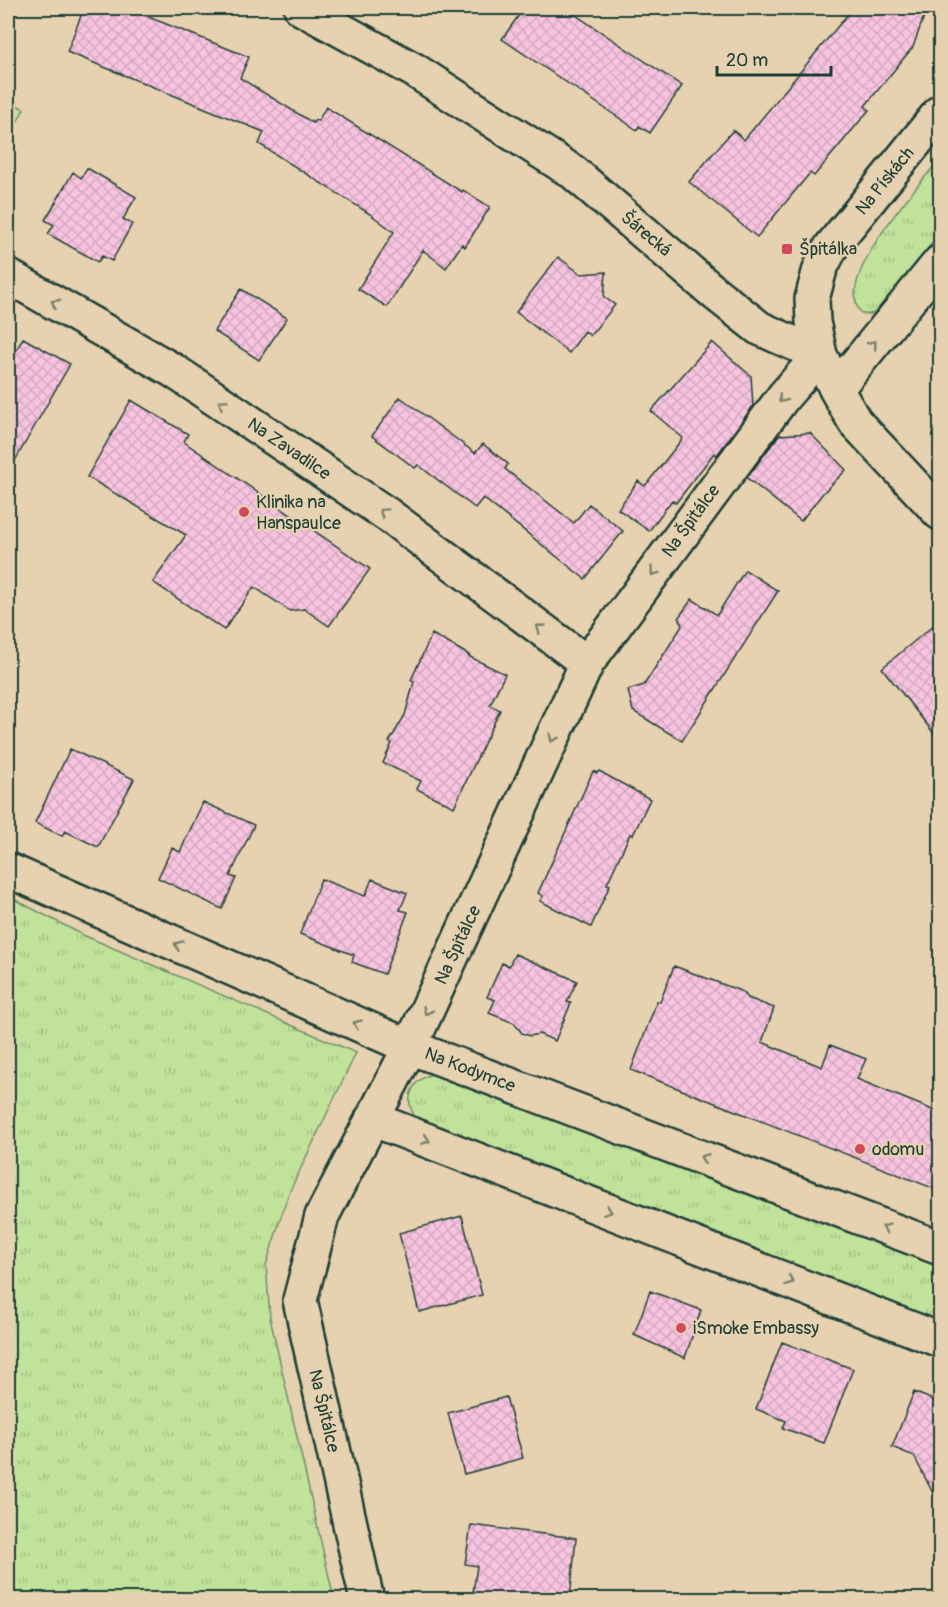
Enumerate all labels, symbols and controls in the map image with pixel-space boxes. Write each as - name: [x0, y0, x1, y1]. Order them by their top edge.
- scale bar: [717, 39, 831, 77]
- text: 20 m: [726, 49, 768, 72]
- street label: Na Pískách: [851, 142, 919, 220]
- street label: Šárecká: [616, 205, 677, 262]
- place label: Špitálka: [799, 237, 857, 261]
- marker: Špitálka: [780, 242, 794, 256]
- one-way arrow: [50, 299, 61, 310]
- one-way arrow: [866, 340, 877, 351]
- one-way arrow: [778, 392, 789, 403]
- one-way arrow: [217, 399, 228, 410]
- street label: Na Zavadilce: [243, 413, 335, 485]
- street label: Na Špitálce: [656, 479, 725, 562]
- place label: Klinika na Hanspaulce: [256, 491, 341, 535]
- marker: Klinika na Hanspaulce: [237, 505, 251, 519]
- one-way arrow: [379, 508, 390, 519]
- one-way arrow: [650, 566, 661, 577]
- one-way arrow: [536, 624, 547, 635]
- one-way arrow: [548, 732, 560, 743]
- street label: Na Špitálce: [429, 901, 486, 988]
- one-way arrow: [174, 940, 185, 952]
- one-way arrow: [423, 1004, 435, 1015]
- one-way arrow: [352, 1019, 363, 1031]
- street label: Na Kodymce: [421, 1042, 519, 1098]
- one-way arrow: [420, 1133, 431, 1146]
- place label: odomu: [872, 1138, 924, 1161]
- marker: odomu: [853, 1142, 867, 1156]
- one-way arrow: [699, 1153, 709, 1166]
- one-way arrow: [602, 1204, 613, 1216]
- one-way arrow: [881, 1222, 892, 1235]
- one-way arrow: [784, 1274, 795, 1287]
- place label: iSmoke Embassy: [693, 1317, 819, 1340]
- marker: iSmoke Embassy: [674, 1321, 688, 1335]
- street label: Na Špitálce: [303, 1367, 346, 1455]

